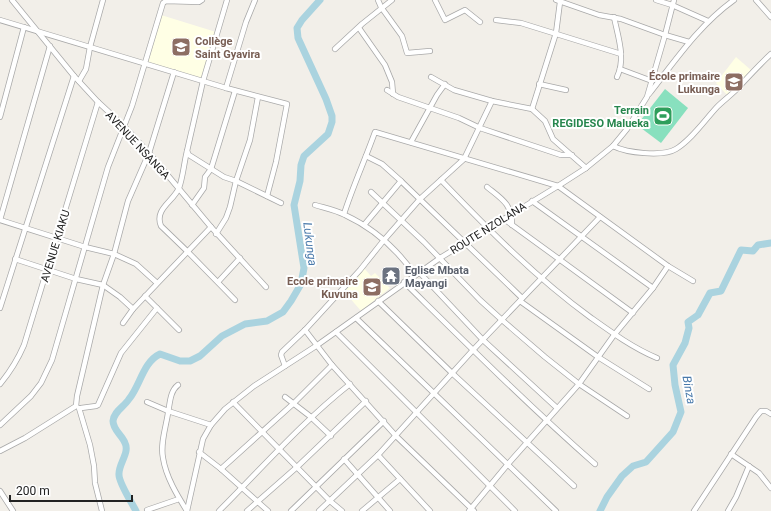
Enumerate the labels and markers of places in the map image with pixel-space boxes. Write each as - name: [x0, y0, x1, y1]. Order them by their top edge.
- place label: Collège Saint Gyavira: [195, 35, 260, 61]
- school or university icon: Collège Saint Gyavira: [170, 36, 192, 58]
- place label: École primaire Lukunga: [649, 70, 720, 96]
- school or university icon: École primaire Lukunga: [723, 71, 745, 93]
- place label: Terrain REGIDESO Malueka: [552, 104, 649, 130]
- sports icon: Terrain REGIDESO Malueka: [652, 105, 674, 127]
- place label: Eglise Mbata Mayangi: [405, 264, 469, 290]
- temple icon: Eglise Mbata Mayangi: [380, 265, 402, 287]
- place label: Ecole primaire Kuvuna: [287, 275, 358, 301]
- school or university icon: Ecole primaire Kuvuna: [361, 276, 383, 298]

